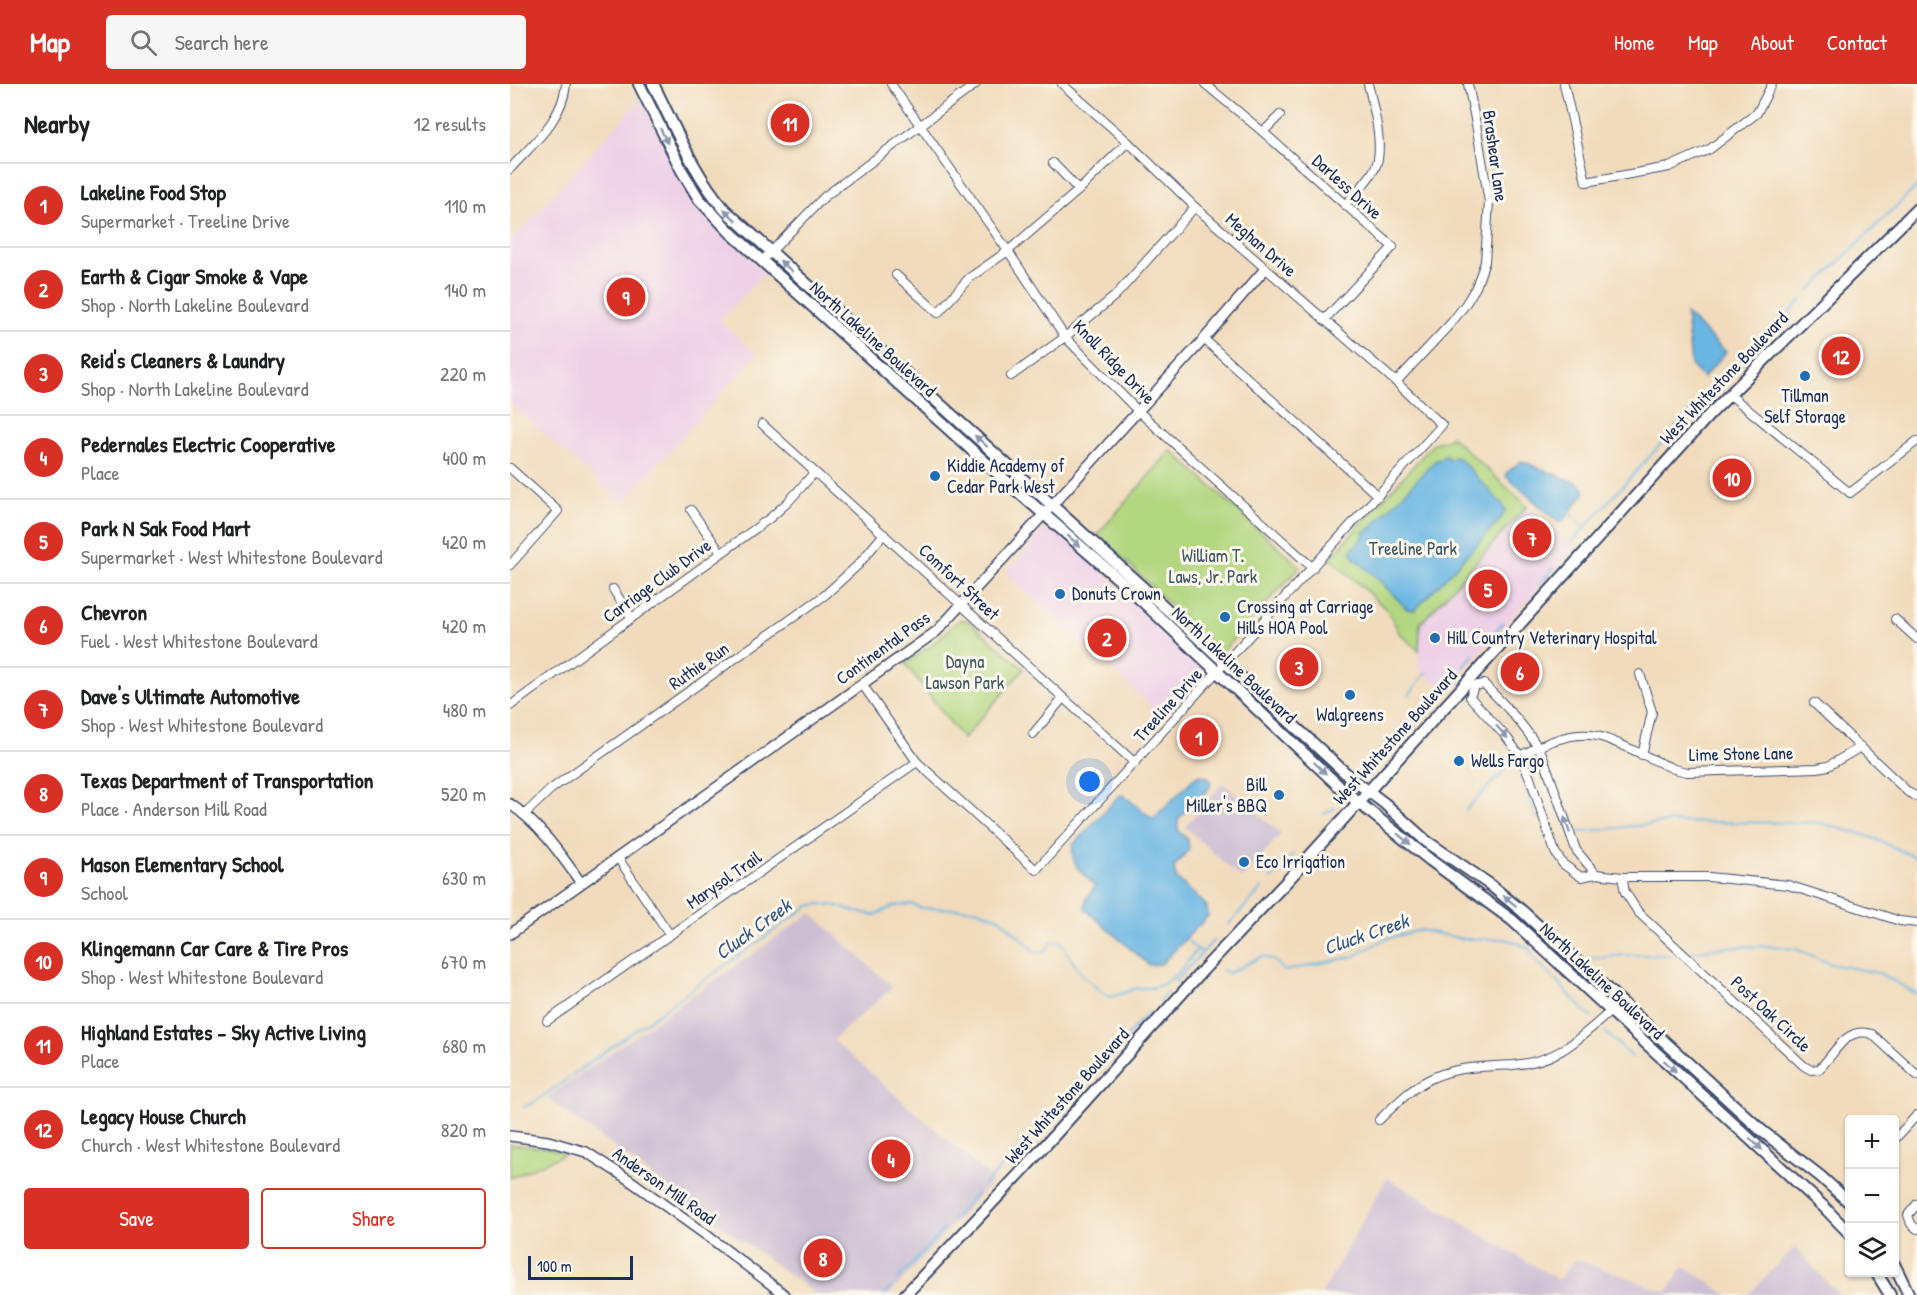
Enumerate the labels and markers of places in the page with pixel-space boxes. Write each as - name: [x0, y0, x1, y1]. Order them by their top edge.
- pin: 11: [770, 100, 810, 146]
- pin: 9: [606, 274, 646, 320]
- pin: 12: [1822, 334, 1860, 378]
- marker: Tillman Self Storage: [1798, 369, 1812, 383]
- place label: Tillman Self Storage: [1764, 383, 1846, 429]
- place label: Kiddie Academy of Cedar Park West: [947, 453, 1065, 499]
- pin: 10: [1712, 456, 1752, 500]
- marker: Kiddie Academy of Cedar Park West: [928, 469, 942, 483]
- pin: 7: [1512, 516, 1552, 560]
- pin: 5: [1468, 566, 1508, 612]
- place label: Donuts Crown: [1072, 581, 1161, 606]
- marker: Donuts Crown: [1053, 587, 1067, 601]
- place label: Crossing at Carriage Hills HOA Pool: [1237, 594, 1374, 640]
- marker: Crossing at Carriage Hills HOA Pool: [1218, 610, 1232, 624]
- pin: 2: [1088, 616, 1126, 660]
- place label: Hill Country Veterinary Hospital: [1447, 625, 1657, 650]
- marker: Hill Country Veterinary Hospital: [1428, 631, 1442, 645]
- pin: 3: [1280, 644, 1318, 690]
- pin: 6: [1500, 650, 1540, 694]
- marker: Walgreens: [1343, 688, 1357, 702]
- place label: Walgreens: [1316, 702, 1384, 727]
- pin: 1: [1180, 714, 1218, 760]
- place label: Wells Fargo: [1471, 748, 1544, 773]
- marker: Wells Fargo: [1452, 754, 1466, 768]
- place label: Bill Miller's BBQ: [1186, 772, 1267, 818]
- marker: Bill Miller's BBQ: [1272, 788, 1286, 802]
- place label: Eco Irrigation: [1256, 849, 1345, 874]
- marker: Eco Irrigation: [1237, 855, 1251, 869]
- pin: 4: [872, 1136, 910, 1182]
- pin: 8: [804, 1236, 842, 1280]

